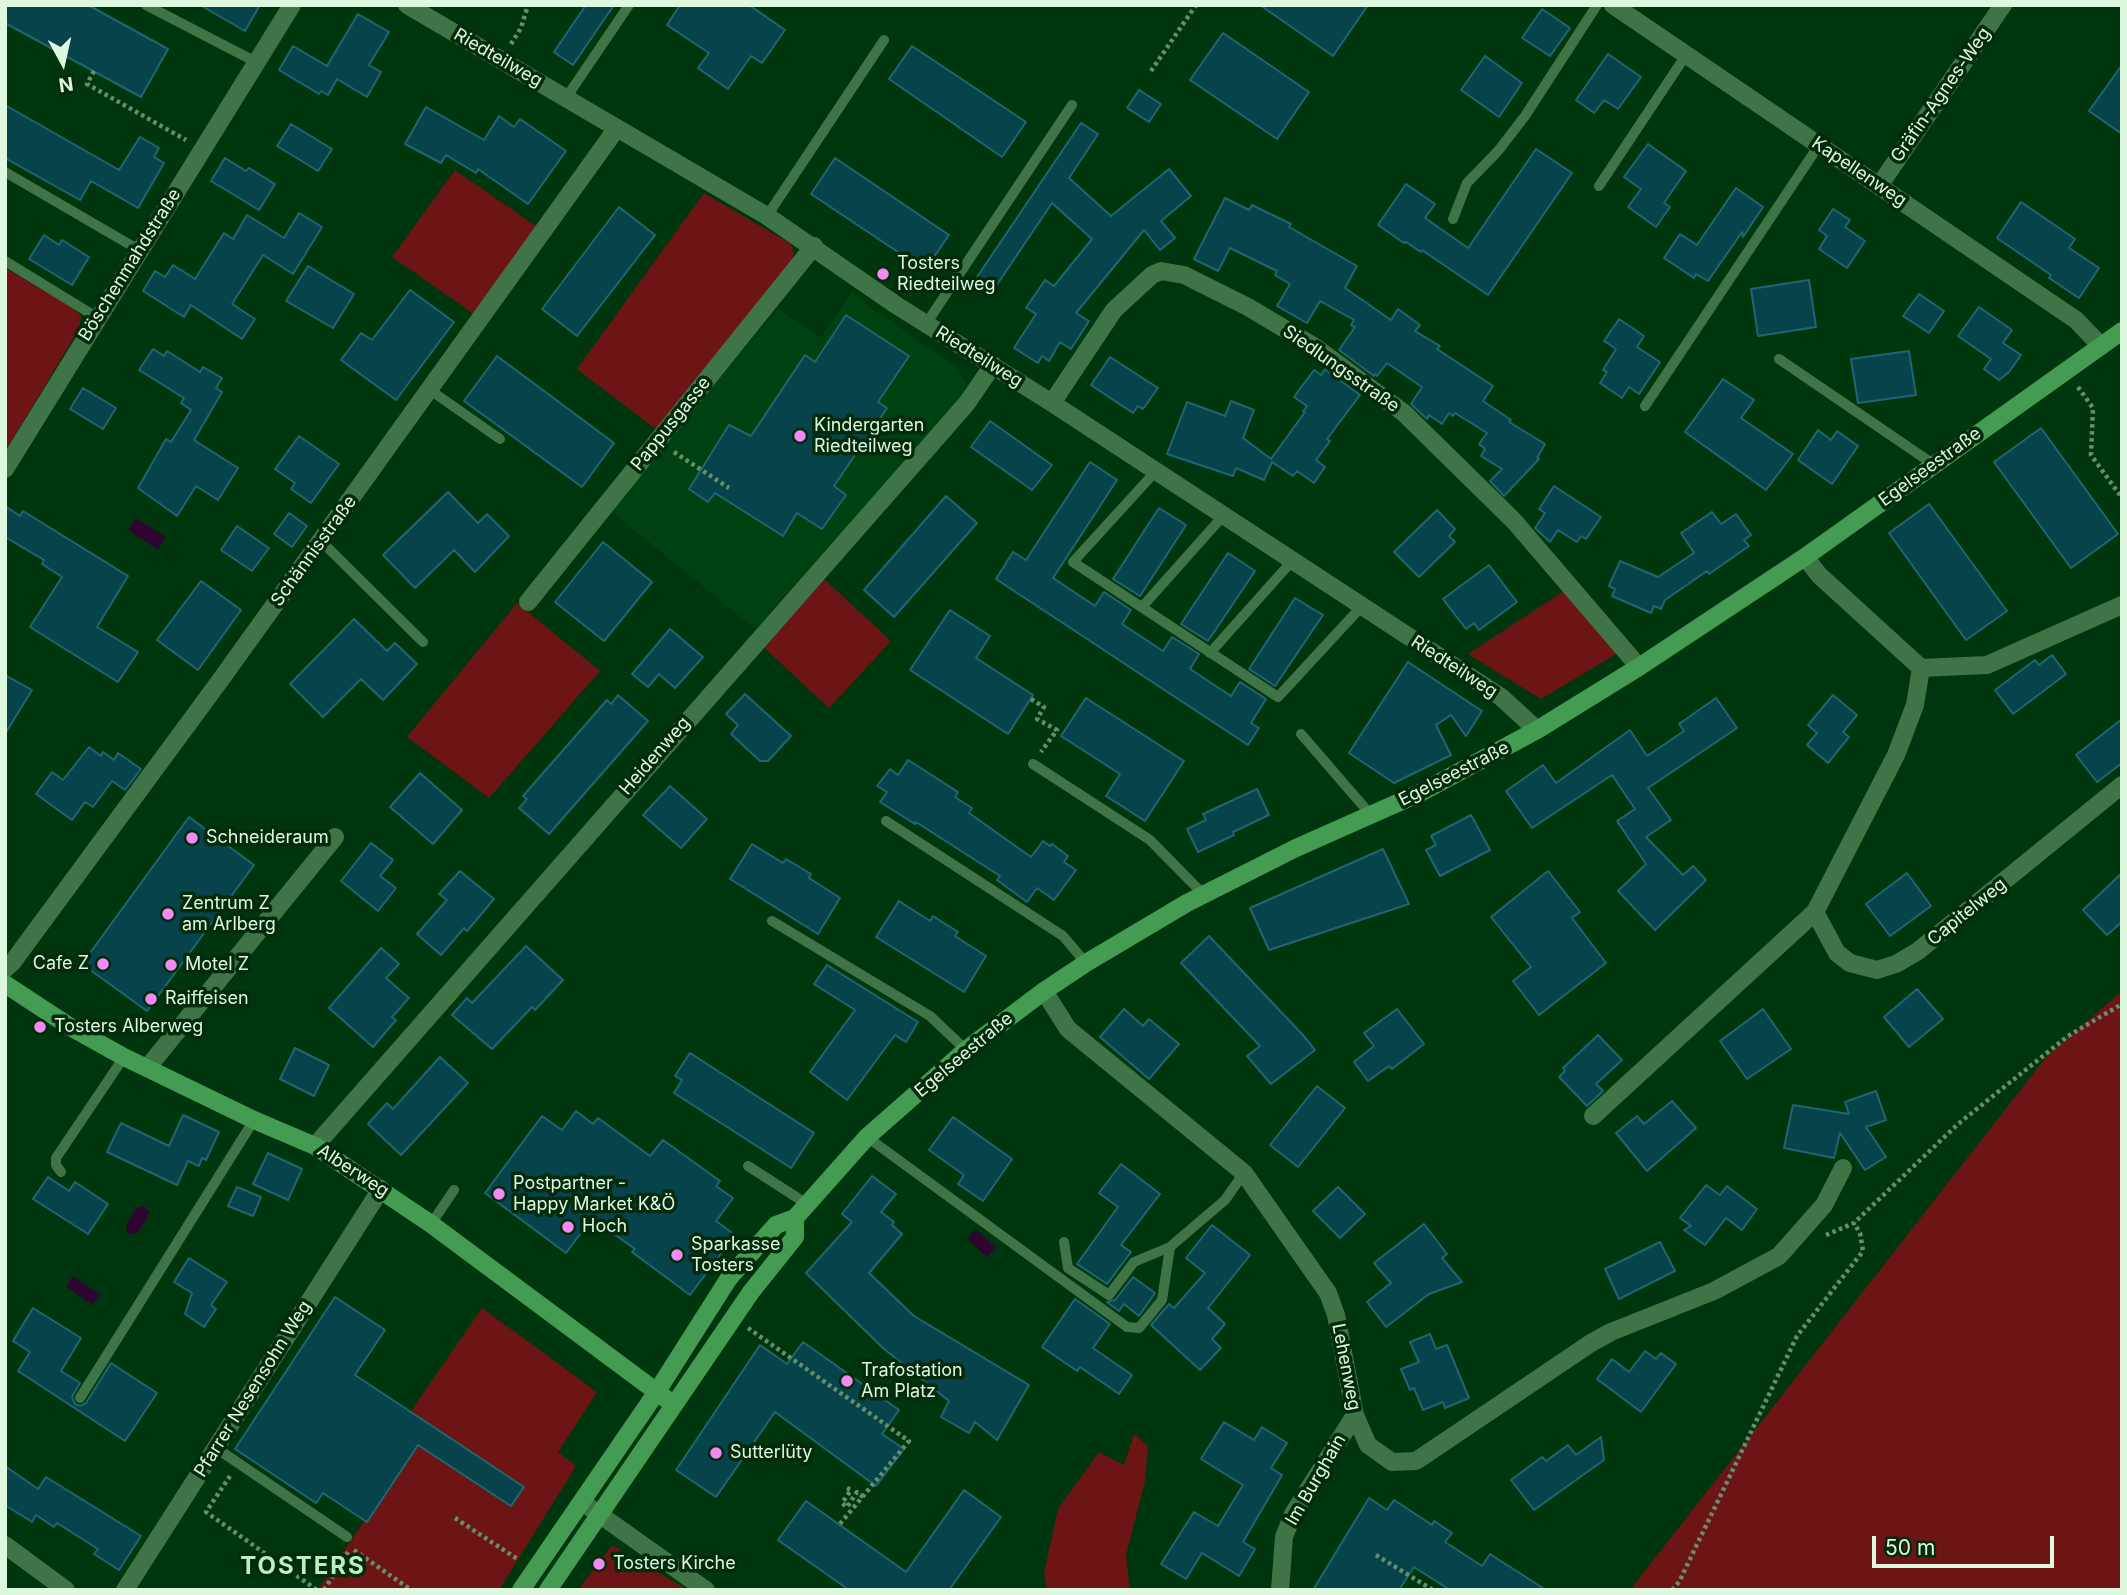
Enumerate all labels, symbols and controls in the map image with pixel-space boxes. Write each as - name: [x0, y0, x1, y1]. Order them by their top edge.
- street label: Gräfin-Agnes-Weg: [1886, 23, 1996, 167]
- street label: Riedteilweg: [450, 24, 546, 92]
- north arrow: [28, 28, 98, 98]
- text: N: [57, 72, 75, 97]
- street label: Kapellenweg: [1808, 132, 1910, 212]
- street label: Böschenmahdstraße: [74, 185, 186, 345]
- place label: Tosters Riedteilweg: [897, 253, 996, 296]
- marker: Tosters Riedteilweg: [875, 266, 891, 282]
- street label: Siedlungsstraße: [1279, 321, 1403, 417]
- street label: Riedteilweg: [931, 322, 1027, 392]
- street label: Pappusgasse: [627, 373, 715, 475]
- place label: Kindergarten Riedteilweg: [814, 415, 924, 458]
- street label: Egelseestraße: [1875, 423, 1985, 511]
- marker: Kindergarten Riedteilweg: [792, 428, 808, 444]
- street label: Schännisstraße: [267, 491, 361, 611]
- street label: Riedteilweg: [1407, 631, 1501, 703]
- street label: Heidenweg: [615, 713, 695, 799]
- street label: Egelseestraße: [1395, 737, 1513, 811]
- place label: Schneideraum: [206, 827, 329, 849]
- marker: Schneideraum: [184, 830, 200, 846]
- street label: Capitelweg: [1923, 874, 2011, 950]
- place label: Zentrum Z am Arlberg: [182, 893, 276, 936]
- marker: Zentrum Z am Arlberg: [160, 906, 176, 922]
- place label: Cafe Z: [33, 953, 89, 975]
- place label: Motel Z: [185, 954, 249, 976]
- marker: Cafe Z: [95, 956, 111, 972]
- marker: Motel Z: [163, 957, 179, 973]
- place label: Raiffeisen: [165, 988, 249, 1010]
- marker: Raiffeisen: [143, 991, 159, 1007]
- street label: Egelseestraße: [911, 1008, 1017, 1102]
- place label: Tosters Alberweg: [54, 1016, 203, 1038]
- marker: Tosters Alberweg: [32, 1019, 48, 1035]
- street label: Alberweg: [313, 1140, 393, 1202]
- place label: Postpartner - Happy Market K&Ö: [513, 1173, 675, 1216]
- marker: Postpartner - Happy Market K&Ö: [491, 1186, 507, 1202]
- place label: Hoch: [582, 1216, 627, 1238]
- marker: Hoch: [560, 1219, 576, 1235]
- place label: Sparkasse Tosters: [691, 1234, 780, 1276]
- marker: Sparkasse Tosters: [669, 1247, 685, 1263]
- street label: Pfarrer Nesensohn Weg: [190, 1297, 316, 1481]
- street label: Lehenweg: [1327, 1322, 1365, 1412]
- place label: Trafostation Am Platz: [861, 1360, 963, 1402]
- marker: Trafostation Am Platz: [839, 1373, 855, 1389]
- street label: Im Burghain: [1281, 1431, 1351, 1529]
- place label: Sutterlüty: [730, 1442, 812, 1464]
- marker: Sutterlüty: [708, 1445, 724, 1461]
- scale bar: [1875, 1522, 2057, 1566]
- text: 50 m: [1885, 1535, 1935, 1560]
- district label: TOSTERS: [241, 1553, 365, 1581]
- place label: Tosters Kirche: [613, 1553, 736, 1575]
- marker: Tosters Kirche: [591, 1556, 607, 1572]

